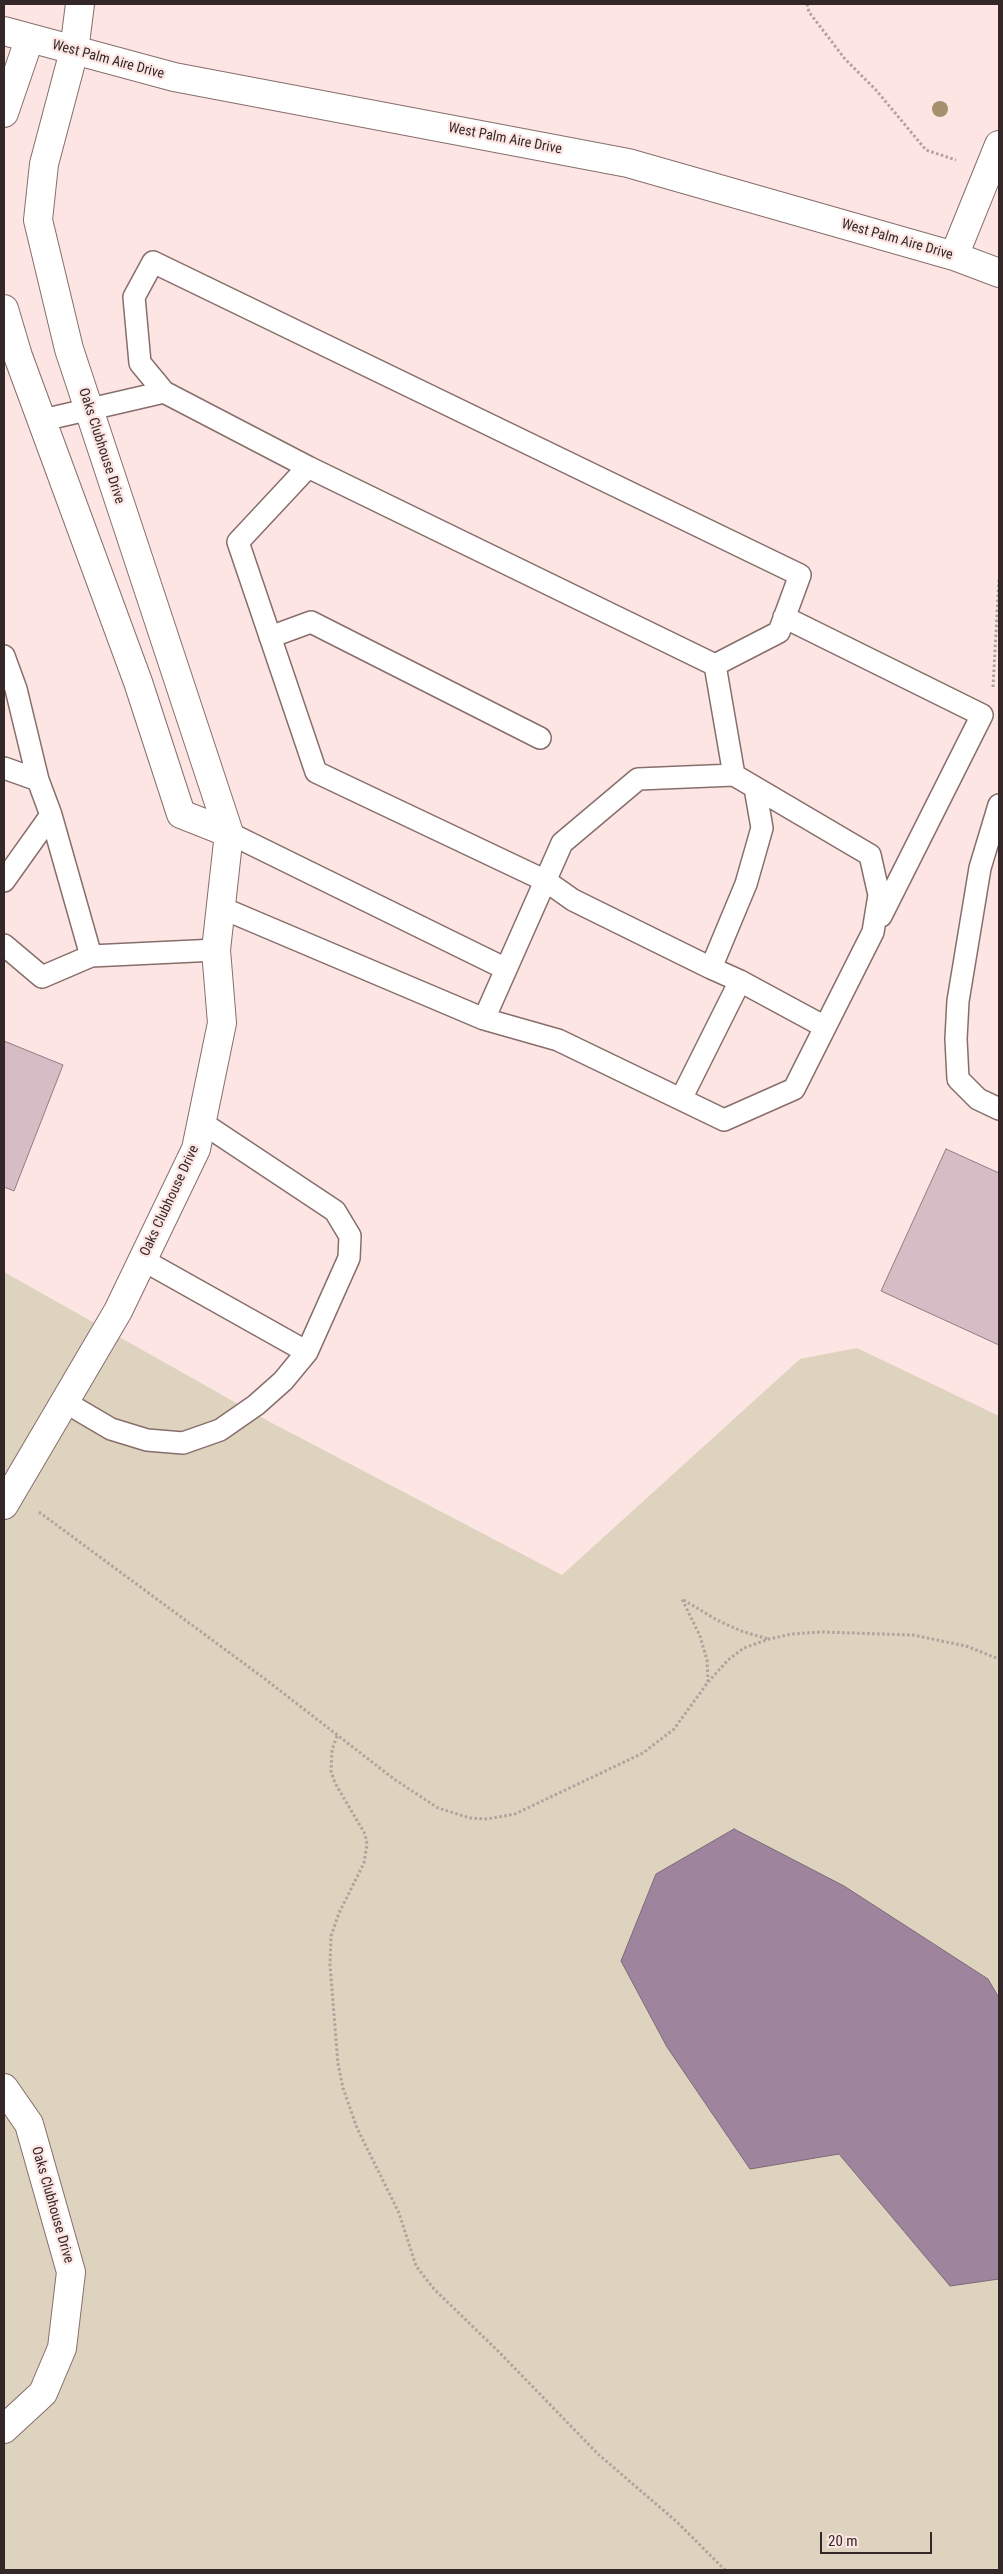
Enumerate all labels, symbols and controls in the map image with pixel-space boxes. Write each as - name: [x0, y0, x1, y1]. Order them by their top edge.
- street label: West Palm Aire Drive: [50, 37, 166, 83]
- street label: West Palm Aire Drive: [447, 120, 563, 158]
- street label: West Palm Aire Drive: [839, 216, 955, 264]
- street label: Oaks Clubhouse Drive: [74, 386, 128, 506]
- street label: Oaks Clubhouse Drive: [137, 1143, 203, 1259]
- street label: Oaks Clubhouse Drive: [27, 2145, 77, 2265]
- scale bar: [823, 2522, 936, 2554]
- text: 20 m: [828, 2532, 858, 2550]

